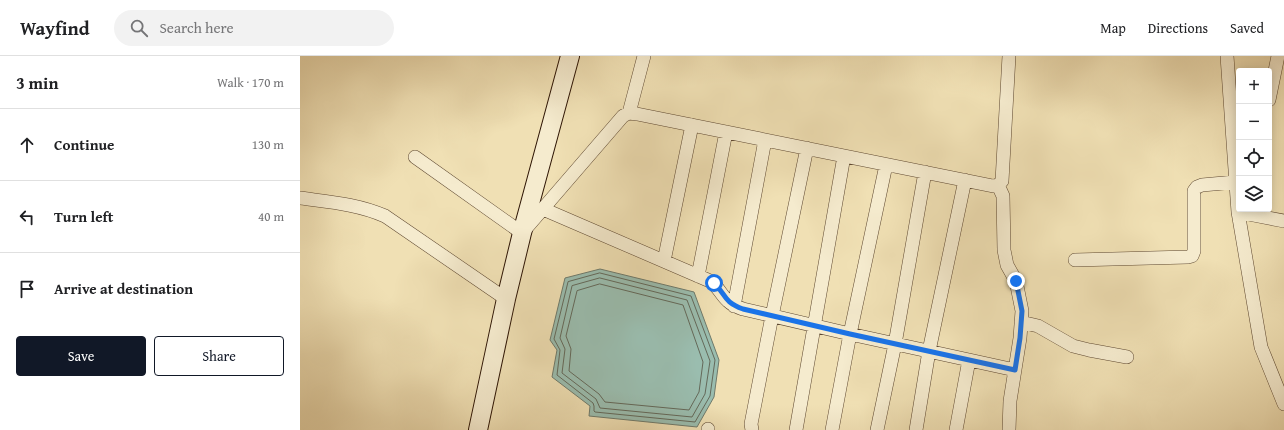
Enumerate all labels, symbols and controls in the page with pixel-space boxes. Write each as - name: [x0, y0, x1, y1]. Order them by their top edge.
- search box: [114, 10, 394, 46]
- text: Wayfind: [20, 14, 90, 42]
- icon: search: [128, 17, 150, 39]
- text: Search here: [160, 17, 234, 38]
- text: Map: [1100, 18, 1126, 38]
- text: Directions: [1148, 18, 1208, 38]
- text: Saved: [1230, 18, 1264, 38]
- map controls: [1236, 68, 1272, 212]
- button: +: [1236, 68, 1272, 104]
- text: 3 min: [16, 70, 58, 95]
- text: Walk · 170 m: [217, 73, 284, 92]
- button: −: [1236, 104, 1272, 140]
- icon: ahead: [16, 134, 38, 156]
- text: Continue: [54, 134, 115, 155]
- text: 130 m: [252, 135, 284, 154]
- button: locate: [1236, 140, 1272, 176]
- button: layers: [1236, 176, 1272, 212]
- icon: left: [16, 206, 38, 228]
- text: Turn left: [54, 206, 113, 227]
- text: 40 m: [258, 207, 284, 226]
- route end: [1007, 272, 1025, 290]
- route start: [705, 274, 723, 292]
- icon: arrive: [16, 278, 38, 300]
- text: Arrive at destination: [54, 278, 193, 299]
- button: Save: [16, 336, 146, 376]
- button: Share: [154, 336, 284, 376]

